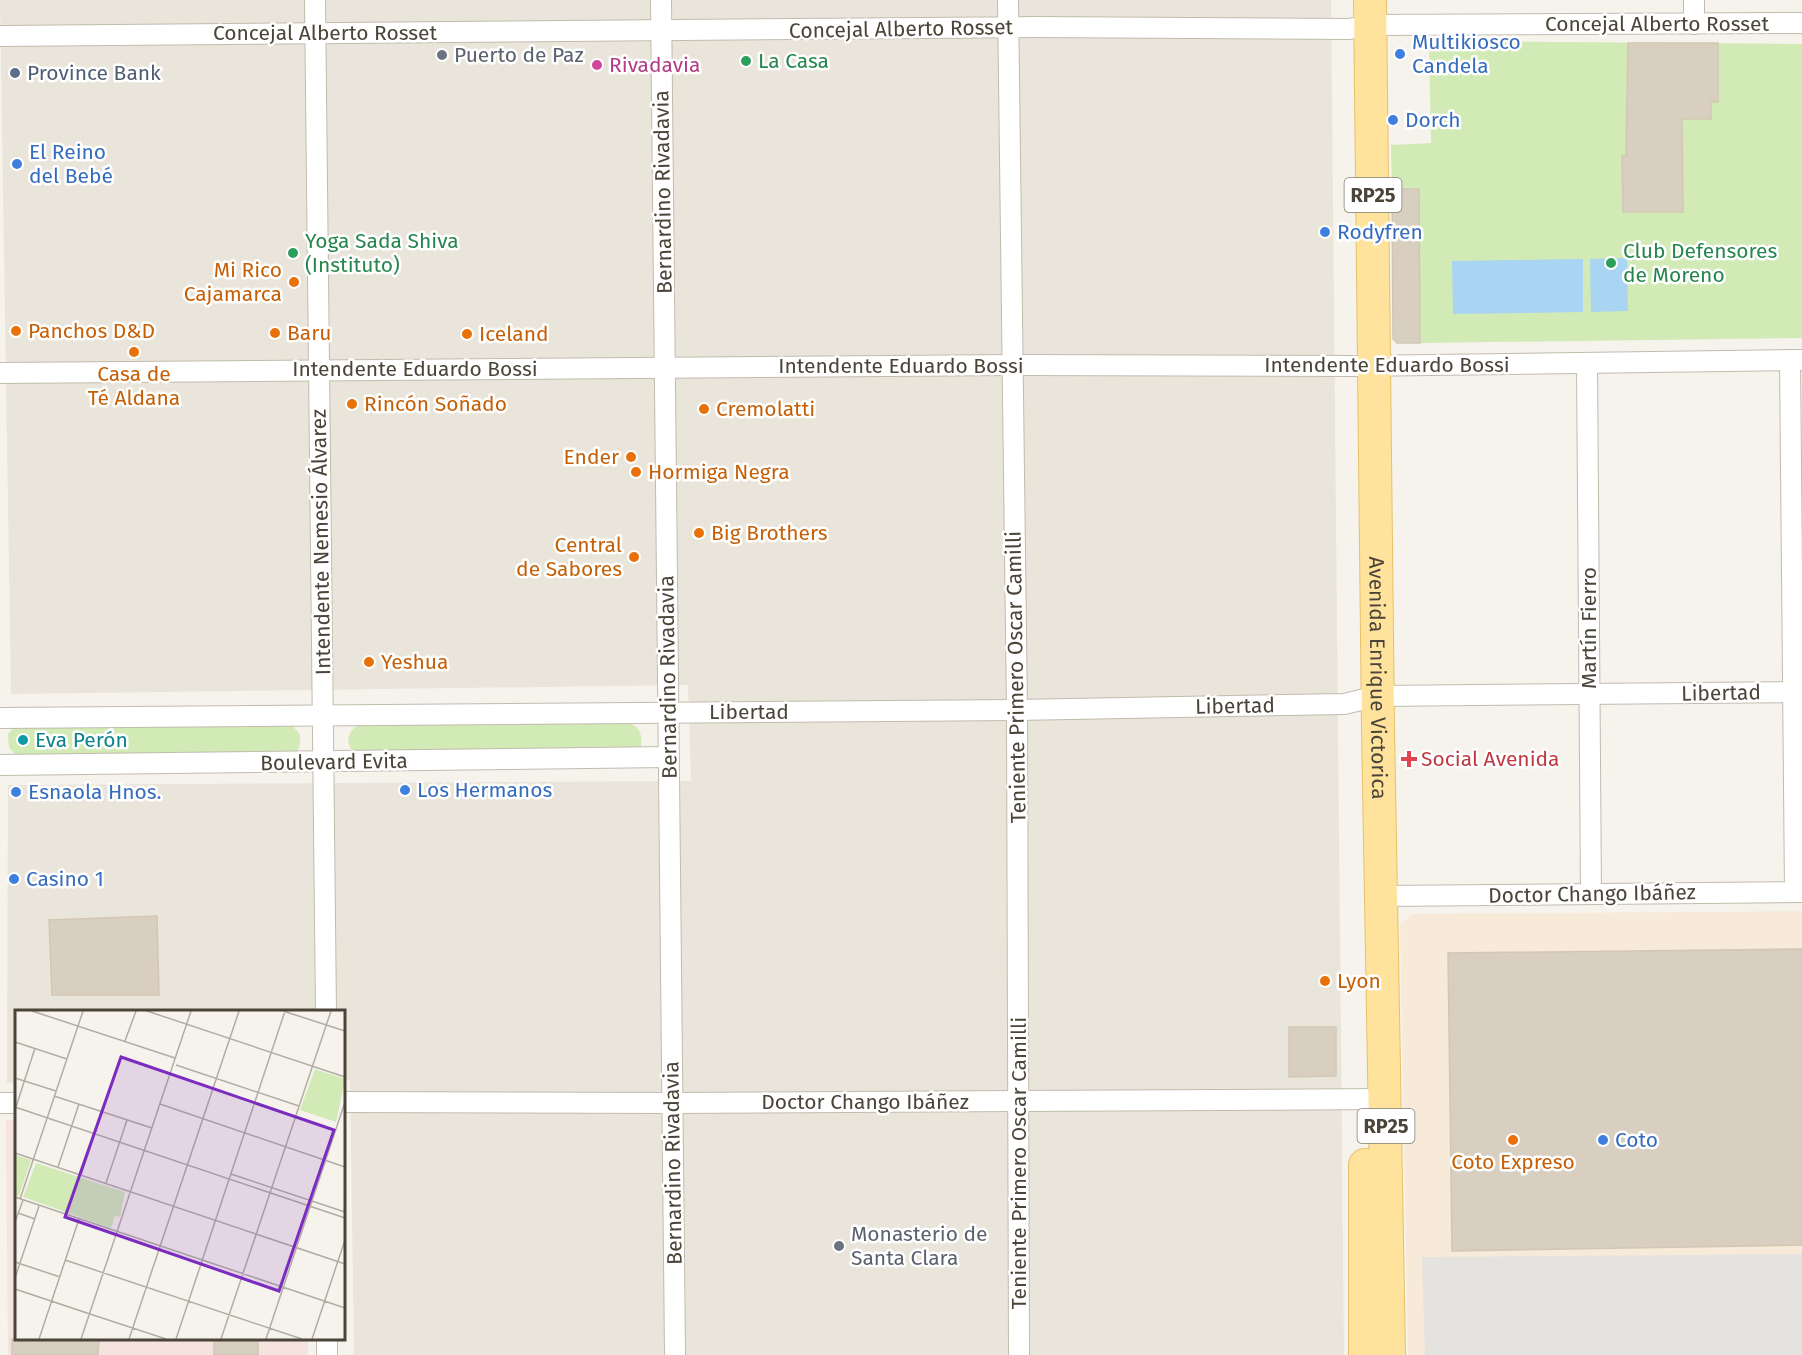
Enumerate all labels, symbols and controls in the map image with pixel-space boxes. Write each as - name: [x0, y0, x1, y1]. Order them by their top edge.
- street label: Concejal Alberto Rosset: [1545, 11, 1769, 37]
- street label: Concejal Alberto Rosset: [789, 14, 1014, 44]
- street label: Concejal Alberto Rosset: [213, 20, 437, 46]
- place label: Multikiosco Candela: [1412, 29, 1521, 79]
- place label: Puerto de Paz: [454, 42, 584, 68]
- marker: Multikiosco Candela: [1393, 47, 1407, 61]
- marker: Puerto de Paz: [435, 48, 449, 62]
- place label: La Casa: [758, 48, 829, 74]
- place label: Rivadavia: [609, 52, 700, 78]
- marker: La Casa: [739, 54, 753, 68]
- marker: Rivadavia: [590, 58, 604, 72]
- place label: Province Bank: [27, 60, 161, 86]
- marker: Province Bank: [8, 66, 22, 80]
- street label: Bernardino Rivadavia: [648, 90, 678, 294]
- place label: Dorch: [1405, 107, 1461, 133]
- marker: Dorch: [1386, 113, 1400, 127]
- place label: El Reino del Bebé: [29, 139, 113, 189]
- marker: El Reino del Bebé: [10, 157, 24, 171]
- road number: RP25: [1344, 178, 1402, 212]
- place label: Rodyfren: [1337, 219, 1423, 245]
- marker: Rodyfren: [1318, 225, 1332, 239]
- place label: Yoga Sada Shiva (Instituto): [305, 228, 459, 278]
- place label: Club Defensores de Moreno: [1623, 238, 1778, 288]
- marker: Yoga Sada Shiva (Instituto): [286, 246, 300, 260]
- marker: Club Defensores de Moreno: [1604, 256, 1618, 270]
- place label: Mi Rico Cajamarca: [184, 257, 282, 307]
- marker: Mi Rico Cajamarca: [287, 275, 301, 289]
- place label: Panchos D&D: [28, 318, 155, 344]
- place label: Baru: [287, 320, 332, 346]
- place label: Iceland: [479, 321, 549, 347]
- marker: Panchos D&D: [9, 324, 23, 338]
- marker: Baru: [268, 326, 282, 340]
- marker: Iceland: [460, 327, 474, 341]
- marker: Casa de Té Aldana: [127, 345, 141, 359]
- street label: Intendente Eduardo Bossi: [1264, 352, 1510, 378]
- street label: Intendente Eduardo Bossi: [778, 353, 1024, 379]
- street label: Intendente Eduardo Bossi: [292, 356, 538, 382]
- place label: Casa de Té Aldana: [88, 361, 180, 411]
- place label: Rincón Soñado: [364, 391, 507, 417]
- place label: Cremolatti: [716, 396, 815, 422]
- marker: Rincón Soñado: [345, 397, 359, 411]
- marker: Cremolatti: [697, 402, 711, 416]
- street label: Intendente Nemesio Álvarez: [306, 409, 336, 675]
- place label: Ender: [564, 444, 619, 470]
- marker: Ender: [624, 450, 638, 464]
- place label: Hormiga Negra: [648, 459, 790, 485]
- marker: Hormiga Negra: [629, 465, 643, 479]
- place label: Big Brothers: [711, 520, 828, 546]
- marker: Big Brothers: [692, 526, 706, 540]
- street label: Teniente Primero Oscar Camilli: [1000, 531, 1032, 823]
- place label: Central de Sabores: [516, 532, 622, 582]
- marker: Central de Sabores: [627, 550, 641, 564]
- street label: Avenida Enrique Victorica: [1363, 556, 1392, 800]
- street label: Martín Fierro: [1576, 567, 1602, 689]
- street label: Bernardino Rivadavia: [653, 575, 683, 779]
- place label: Yeshua: [381, 649, 449, 675]
- marker: Yeshua: [362, 655, 376, 669]
- street label: Libertad: [1681, 679, 1761, 707]
- street label: Libertad: [1195, 692, 1275, 720]
- street label: Libertad: [709, 699, 789, 725]
- place label: Eva Perón: [35, 727, 128, 753]
- marker: Eva Perón: [16, 733, 30, 747]
- place label: Social Avenida: [1421, 746, 1560, 772]
- street label: Boulevard Evita: [260, 748, 408, 776]
- marker: Social Avenida: [1402, 752, 1416, 766]
- place label: Los Hermanos: [417, 777, 552, 803]
- place label: Esnaola Hnos.: [28, 779, 162, 805]
- marker: Los Hermanos: [398, 783, 412, 797]
- marker: Esnaola Hnos.: [9, 785, 23, 799]
- place label: Casino 1: [26, 866, 104, 892]
- marker: Casino 1: [7, 872, 21, 886]
- street label: Doctor Chango Ibáñez: [1488, 879, 1696, 909]
- place label: Lyon: [1337, 968, 1381, 994]
- marker: Lyon: [1318, 974, 1332, 988]
- inset map: [15, 1010, 345, 1340]
- street label: Teniente Primero Oscar Camilli: [1006, 1017, 1032, 1309]
- street label: Bernardino Rivadavia: [658, 1061, 688, 1265]
- street label: Doctor Chango Ibáñez: [761, 1089, 969, 1115]
- road number: RP25: [1358, 1109, 1414, 1143]
- place label: Coto: [1615, 1127, 1658, 1153]
- marker: Coto Expreso: [1506, 1133, 1520, 1147]
- marker: Coto: [1596, 1133, 1610, 1147]
- place label: Coto Expreso: [1451, 1149, 1575, 1175]
- place label: Monasterio de Santa Clara: [851, 1221, 988, 1271]
- marker: Monasterio de Santa Clara: [832, 1239, 846, 1253]

